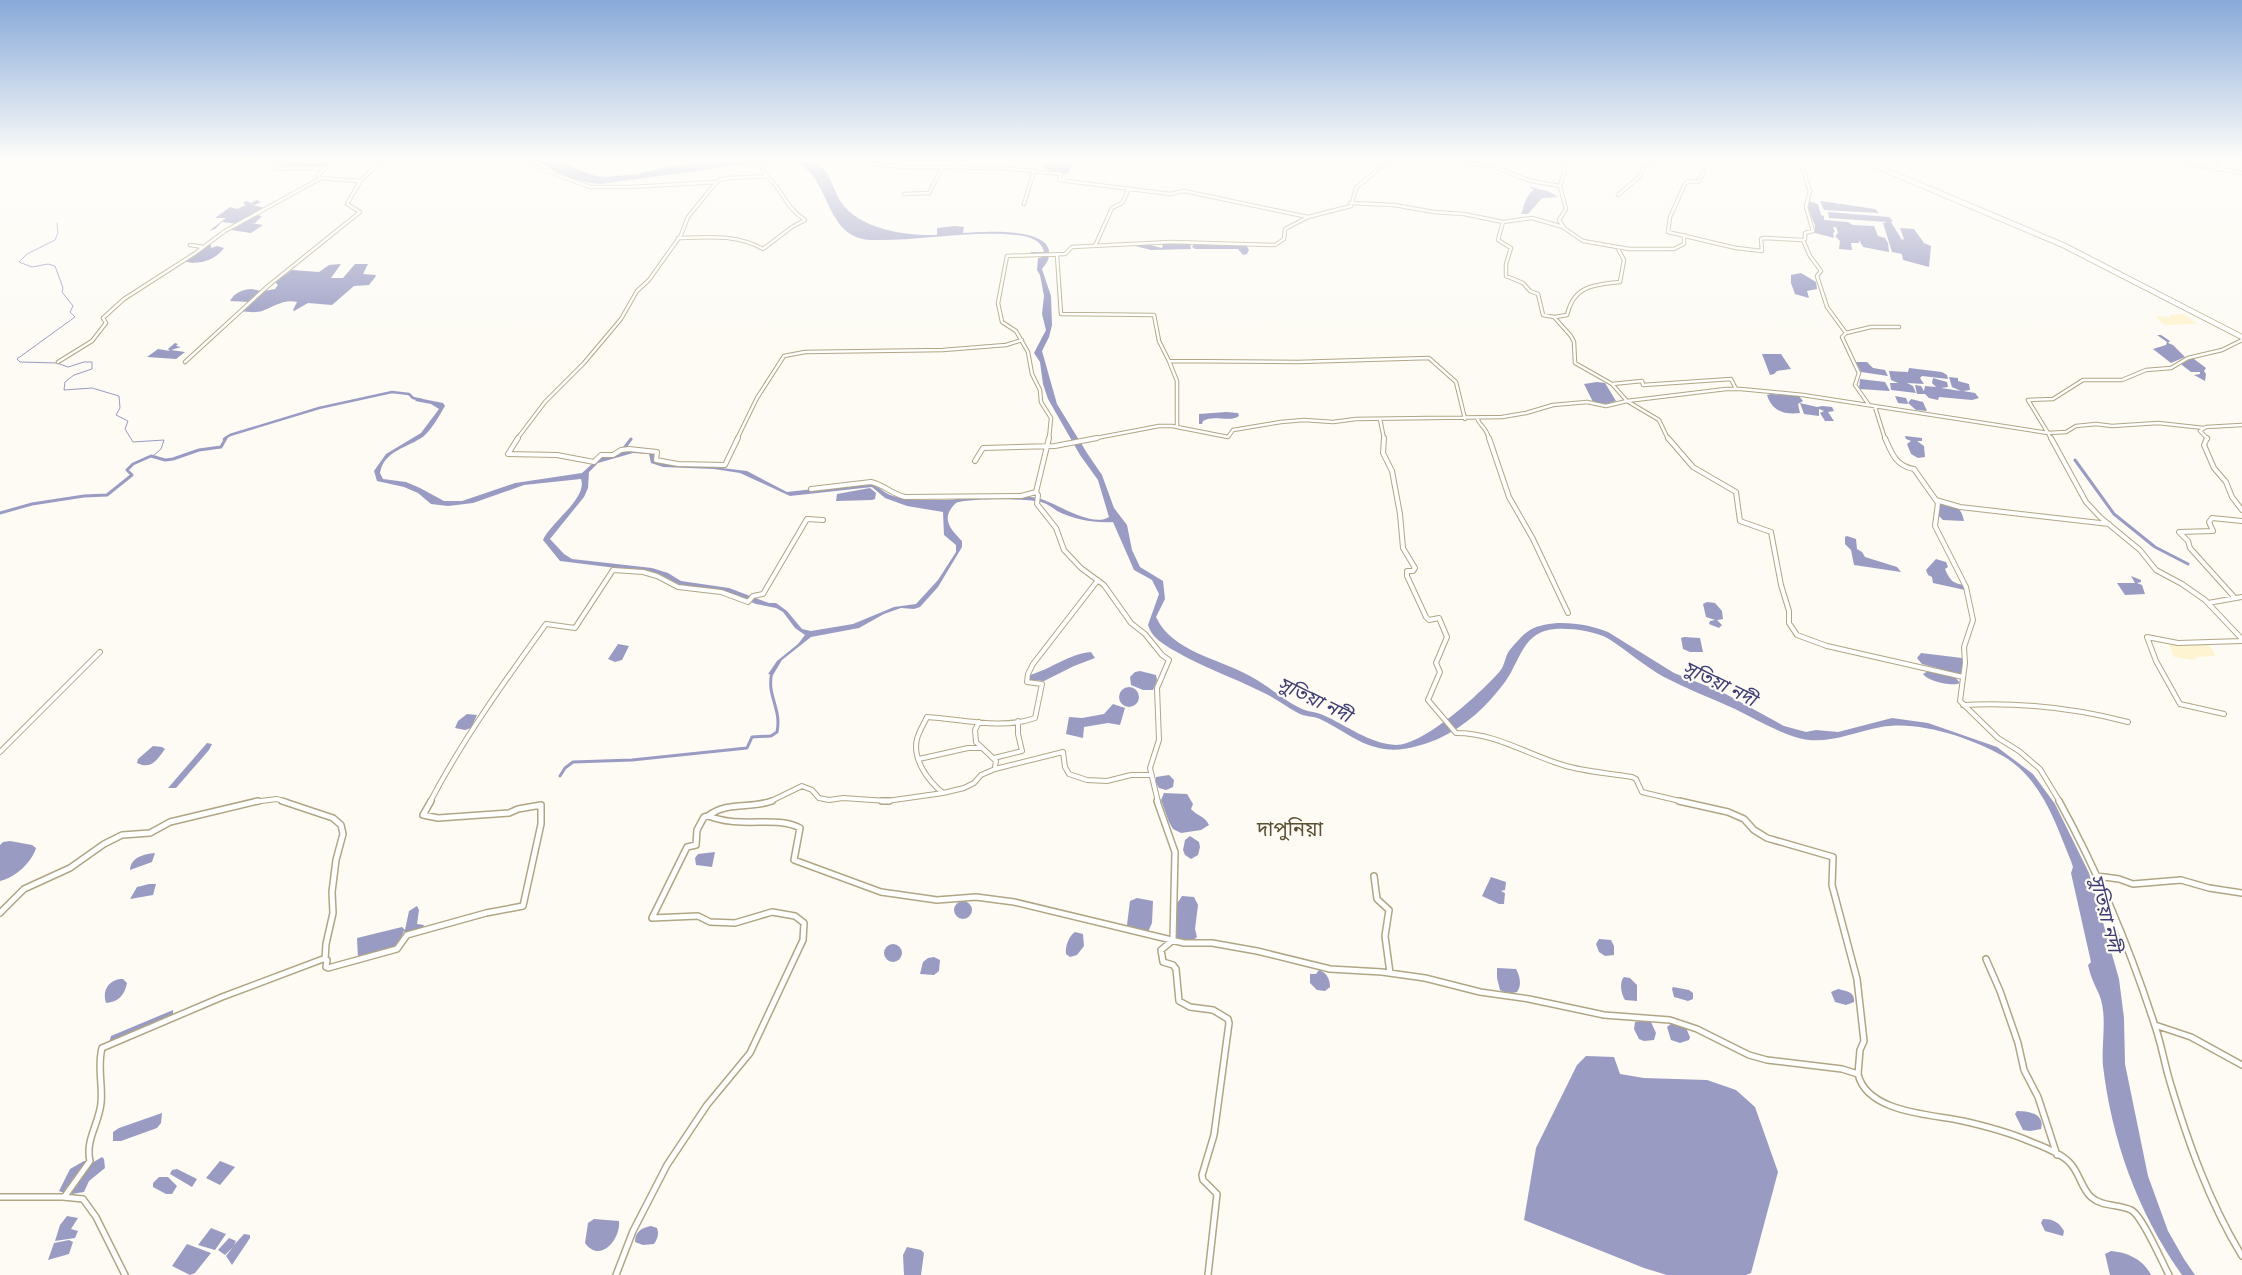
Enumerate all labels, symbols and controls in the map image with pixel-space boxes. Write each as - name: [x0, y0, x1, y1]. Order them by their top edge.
- water label: সুতিয়া নদী: [1679, 656, 1764, 713]
- water label: সুতিয়া নদী: [1274, 672, 1359, 729]
- district label: দাপুনিয়া: [1256, 817, 1324, 841]
- water label: সুতিয়া নদী: [2085, 872, 2127, 958]

